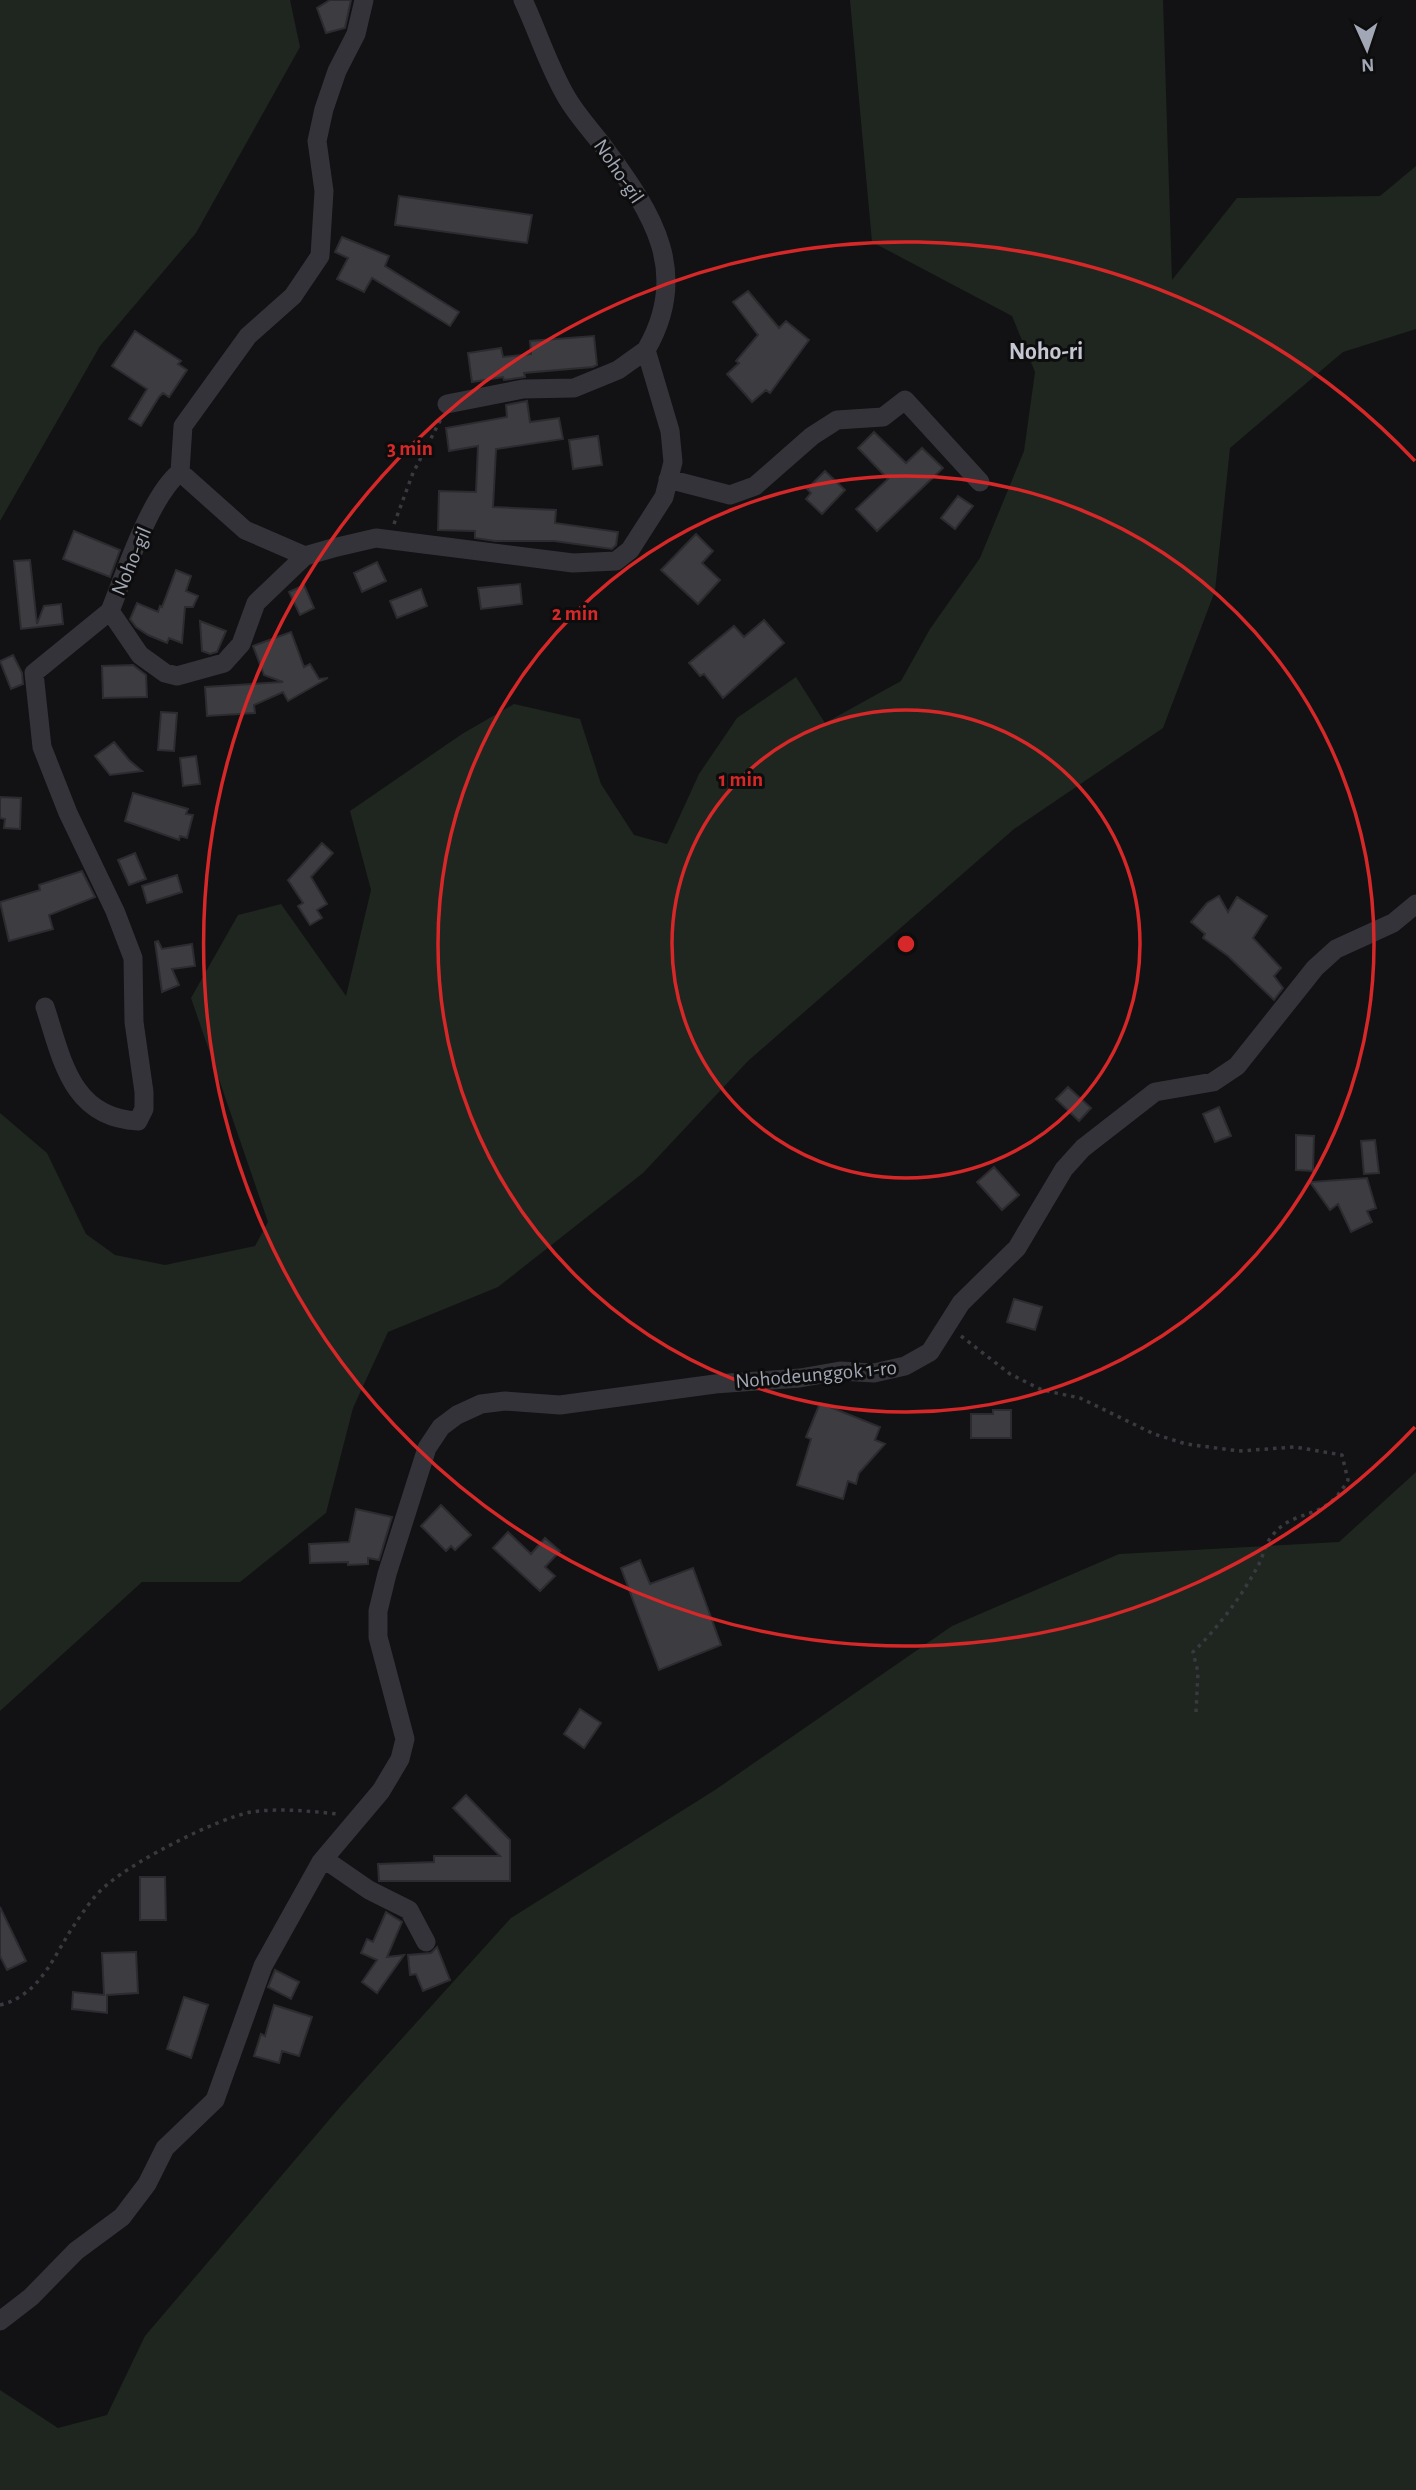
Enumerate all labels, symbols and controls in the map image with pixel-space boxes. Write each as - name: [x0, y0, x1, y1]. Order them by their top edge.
- north arrow: [1332, 14, 1402, 84]
- text: N: [1361, 55, 1375, 74]
- street label: Noho-gil: [590, 135, 648, 207]
- district label: Noho-ri: [1009, 340, 1083, 364]
- text: 3 min: [387, 438, 433, 459]
- street label: Noho-gil: [108, 524, 155, 599]
- text: 2 min: [552, 603, 598, 624]
- text: 1 min: [719, 769, 763, 790]
- centre of rings: [894, 932, 918, 956]
- street label: Nohodeunggok 1-ro: [734, 1357, 898, 1392]

